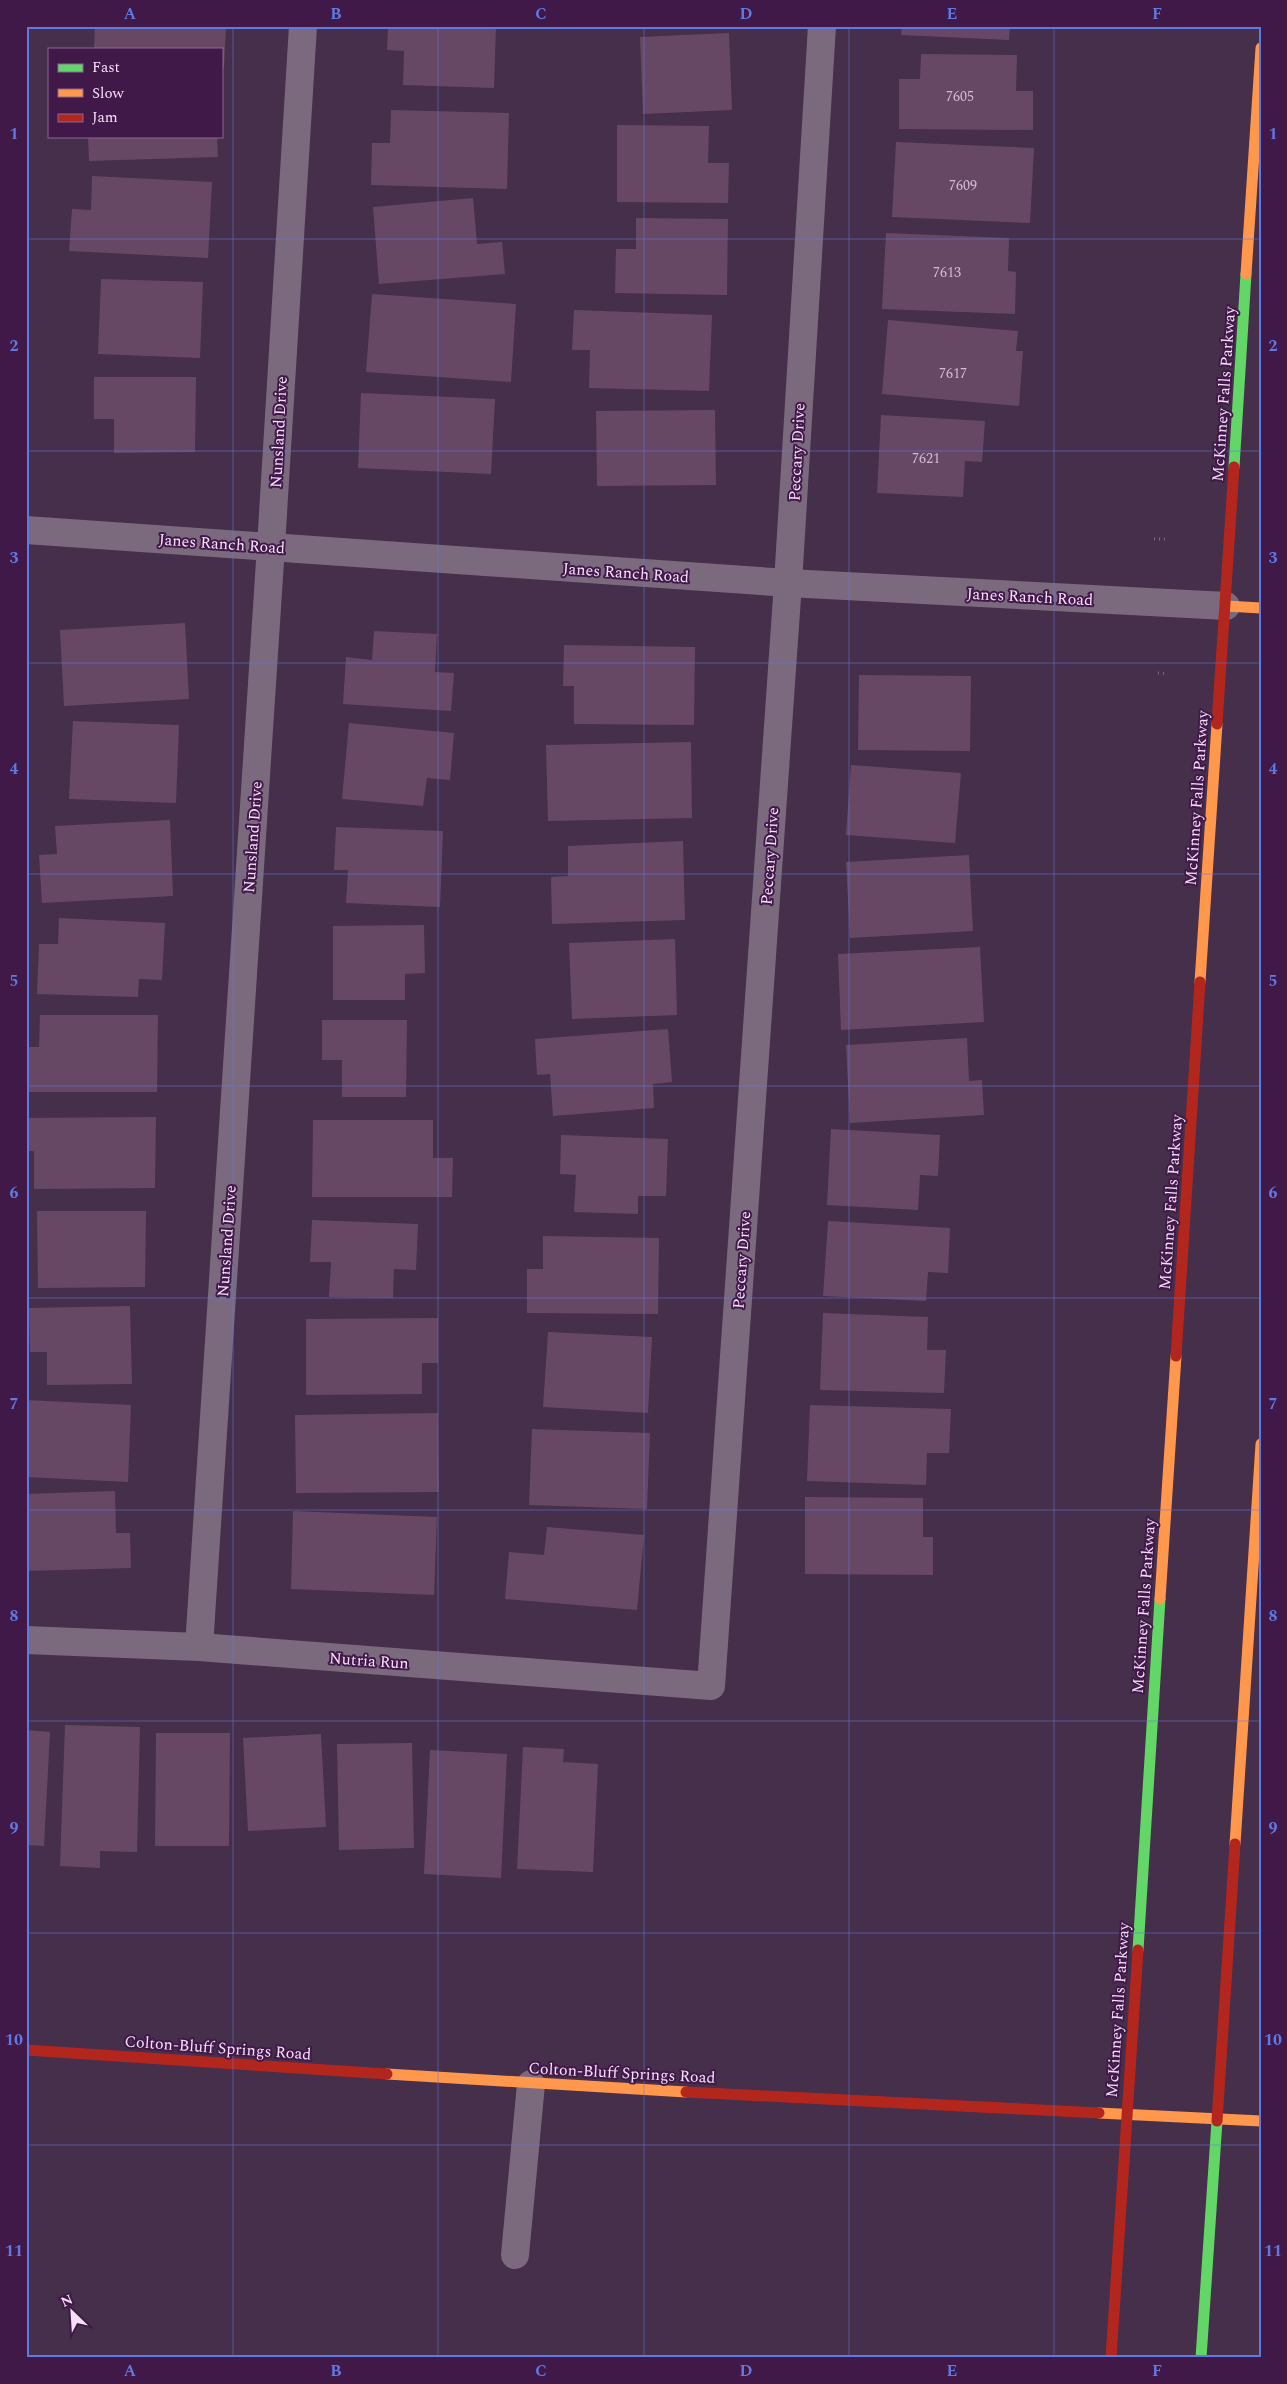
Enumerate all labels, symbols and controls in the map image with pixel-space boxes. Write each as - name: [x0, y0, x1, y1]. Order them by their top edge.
- text: A: [124, 2, 137, 26]
- text: B: [330, 2, 342, 26]
- text: C: [535, 2, 547, 26]
- text: D: [740, 2, 753, 26]
- text: E: [947, 2, 957, 26]
- text: F: [1152, 2, 1162, 26]
- legend: [48, 48, 222, 138]
- text: Fast: [92, 56, 120, 79]
- text: Slow: [92, 82, 124, 105]
- house number: 7605: [946, 86, 974, 107]
- text: Jam: [92, 106, 118, 129]
- text: 1: [10, 122, 18, 146]
- text: 1: [1269, 122, 1277, 146]
- house number: 7609: [949, 175, 977, 196]
- house number: 7613: [933, 262, 961, 283]
- street label: McKinney Falls Parkway: [1206, 304, 1242, 482]
- text: 2: [10, 334, 19, 358]
- text: 2: [1269, 334, 1278, 358]
- house number: 7617: [939, 363, 967, 384]
- street label: Nunsland Drive: [264, 376, 294, 489]
- street label: Peccary Drive: [782, 402, 812, 502]
- house number: 7621: [912, 448, 940, 469]
- street label: Janes Ranch Road: [158, 528, 286, 560]
- text: 3: [10, 546, 19, 570]
- text: 3: [1269, 546, 1278, 570]
- street label: Janes Ranch Road: [562, 557, 690, 589]
- street label: Janes Ranch Road: [966, 582, 1094, 612]
- street label: McKinney Falls Parkway: [1179, 708, 1215, 886]
- text: 4: [10, 757, 19, 781]
- text: 4: [1269, 757, 1278, 781]
- street label: Nunsland Drive: [237, 780, 269, 894]
- street label: Peccary Drive: [755, 806, 785, 906]
- text: 5: [10, 969, 18, 993]
- text: 5: [1269, 969, 1277, 993]
- street label: McKinney Falls Parkway: [1153, 1112, 1189, 1290]
- text: 6: [10, 1181, 19, 1205]
- text: 6: [1269, 1181, 1278, 1205]
- street label: Nunsland Drive: [211, 1184, 243, 1298]
- street label: Peccary Drive: [727, 1210, 757, 1310]
- text: 7: [10, 1392, 19, 1416]
- text: 7: [1269, 1392, 1278, 1416]
- street label: McKinney Falls Parkway: [1126, 1516, 1162, 1694]
- text: 8: [10, 1604, 19, 1628]
- text: 8: [1269, 1604, 1278, 1628]
- street label: Nutria Run: [328, 1646, 409, 1676]
- text: 9: [10, 1816, 19, 1840]
- text: 9: [1269, 1816, 1278, 1840]
- street label: McKinney Falls Parkway: [1100, 1920, 1136, 2098]
- text: 10: [5, 2028, 23, 2052]
- text: 10: [1264, 2028, 1282, 2052]
- street label: Colton-Bluff Springs Road: [124, 2029, 312, 2067]
- street label: Colton-Bluff Springs Road: [528, 2056, 716, 2090]
- text: 11: [5, 2239, 23, 2263]
- text: 11: [1264, 2239, 1282, 2263]
- north arrow: [48, 2286, 98, 2336]
- text: N: [57, 2289, 76, 2313]
- text: A: [124, 2359, 137, 2383]
- text: B: [330, 2359, 342, 2383]
- text: C: [535, 2359, 547, 2383]
- text: D: [740, 2359, 753, 2383]
- text: E: [947, 2359, 957, 2383]
- text: F: [1152, 2359, 1162, 2383]

